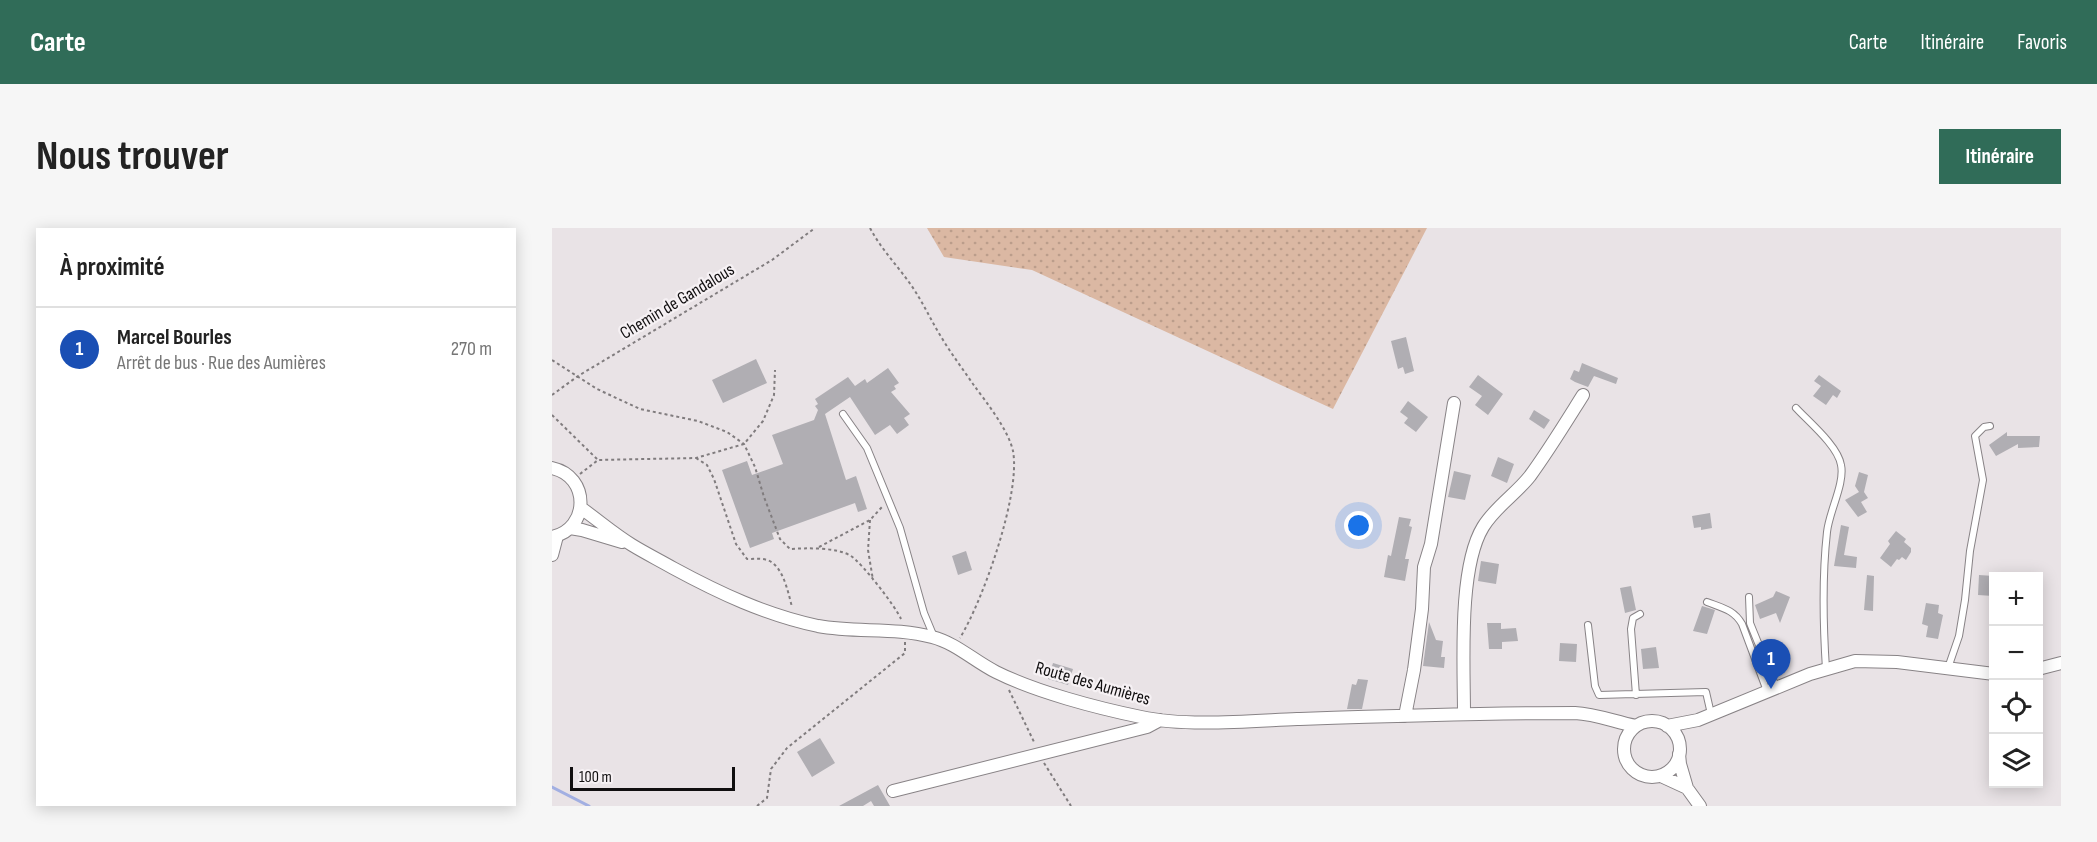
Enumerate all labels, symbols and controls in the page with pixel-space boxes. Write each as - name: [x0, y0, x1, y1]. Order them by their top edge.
- text: Carte: [30, 26, 86, 59]
- text: Carte: [1849, 30, 1888, 55]
- text: Itinéraire: [1921, 30, 1984, 55]
- text: Favoris: [2017, 30, 2067, 55]
- button: Itinéraire: [1939, 129, 2061, 184]
- text: Nous trouver: [36, 131, 229, 182]
- text: À proximité: [60, 252, 165, 283]
- street label: Chemin de Gandalous: [616, 259, 738, 344]
- text: Marcel Bourles: [117, 324, 232, 351]
- text: 1: [76, 337, 83, 361]
- text: 270 m: [451, 337, 492, 361]
- text: Arrêt de bus · Rue des Aumières: [117, 351, 326, 375]
- your location: [1344, 511, 1373, 540]
- map controls: [1989, 572, 2043, 788]
- button: +: [1989, 572, 2043, 626]
- button: −: [1989, 626, 2043, 680]
- pin: 1: [1752, 640, 1790, 689]
- street label: Route des Aumières: [1033, 657, 1153, 710]
- button: locate: [1989, 680, 2043, 734]
- button: layers: [1989, 734, 2043, 788]
- scale bar: [570, 764, 735, 792]
- text: 100 m: [579, 768, 612, 787]

